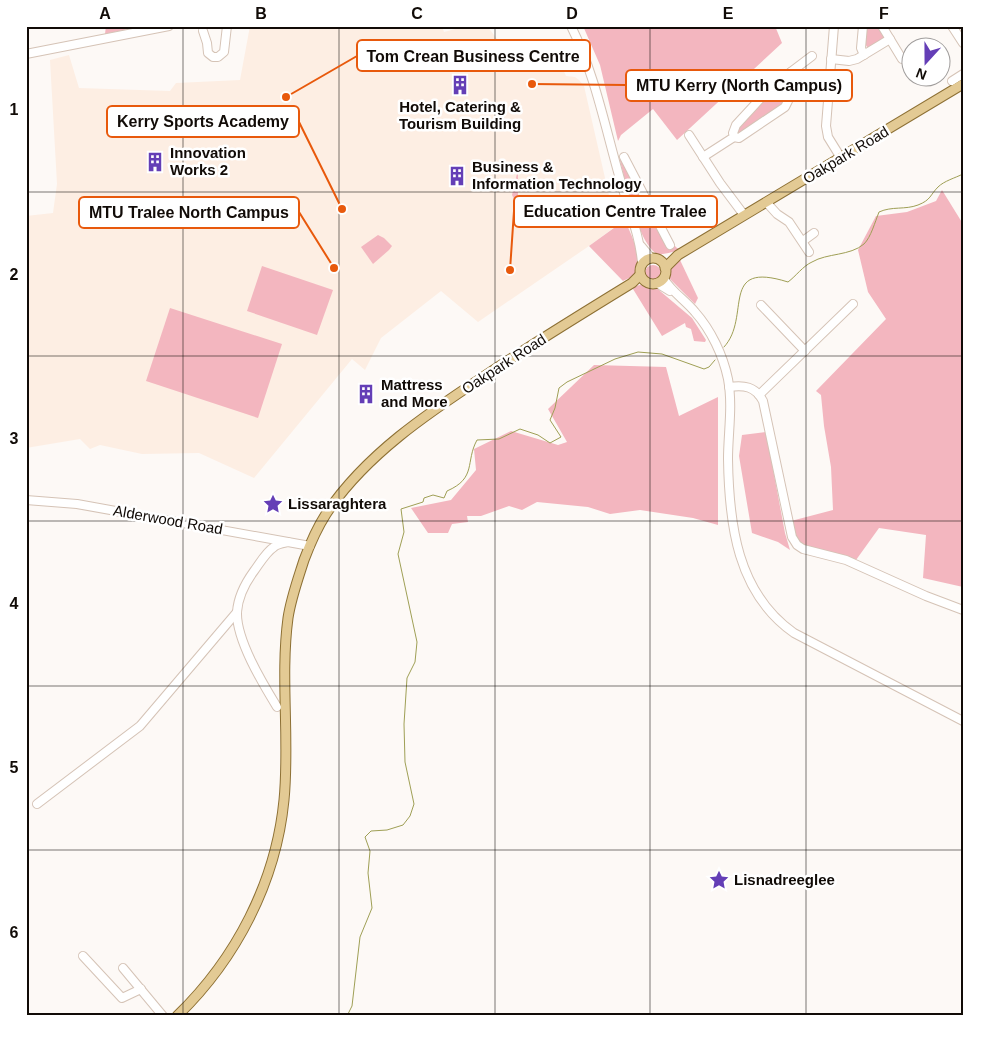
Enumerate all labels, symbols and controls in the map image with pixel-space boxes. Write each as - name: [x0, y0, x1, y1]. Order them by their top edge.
- text: A: [99, 5, 111, 22]
- text: B: [255, 5, 267, 22]
- text: C: [411, 5, 423, 22]
- text: D: [566, 5, 578, 22]
- text: E: [723, 5, 734, 22]
- text: F: [879, 5, 889, 22]
- north arrow: [902, 38, 952, 88]
- callout: Tom Crean Business Centre: [357, 40, 590, 71]
- text: Tom Crean Business Centre: [366, 48, 580, 65]
- text: N: [914, 65, 929, 83]
- callout: MTU Kerry (North Campus): [626, 70, 852, 101]
- building icon: Hotel, Catering & Tourism Building: [449, 74, 471, 96]
- text: MTU Kerry (North Campus): [636, 77, 842, 94]
- place label: Hotel, Catering & Tourism Building: [399, 98, 521, 132]
- text: 1: [10, 101, 19, 118]
- callout: Kerry Sports Academy: [107, 106, 299, 137]
- text: Kerry Sports Academy: [117, 113, 289, 130]
- street label: Oakpark Road: [800, 122, 892, 187]
- place label: Innovation Works 2: [170, 144, 246, 178]
- building icon: Innovation Works 2: [144, 151, 166, 173]
- place label: Business & Information Technology: [472, 158, 642, 192]
- building icon: Business & Information Technology: [446, 165, 468, 187]
- callout: Education Centre Tralee: [514, 196, 717, 227]
- callout: MTU Tralee North Campus: [79, 197, 299, 228]
- text: Education Centre Tralee: [523, 203, 707, 220]
- text: MTU Tralee North Campus: [89, 204, 289, 221]
- text: 2: [10, 266, 19, 283]
- street label: Oakpark Road: [459, 330, 549, 397]
- place label: Mattress and More: [381, 376, 448, 410]
- building icon: Mattress and More: [355, 383, 377, 405]
- text: 3: [10, 430, 19, 447]
- place icon: Lissaraghtera: [262, 493, 284, 515]
- place label: Lissaraghtera: [288, 495, 387, 512]
- street label: Alderwood Road: [112, 502, 224, 538]
- text: 4: [10, 595, 19, 612]
- text: 5: [10, 759, 19, 776]
- place icon: Lisnadreeglee: [708, 869, 730, 891]
- place label: Lisnadreeglee: [734, 871, 835, 888]
- text: 6: [10, 924, 19, 941]

